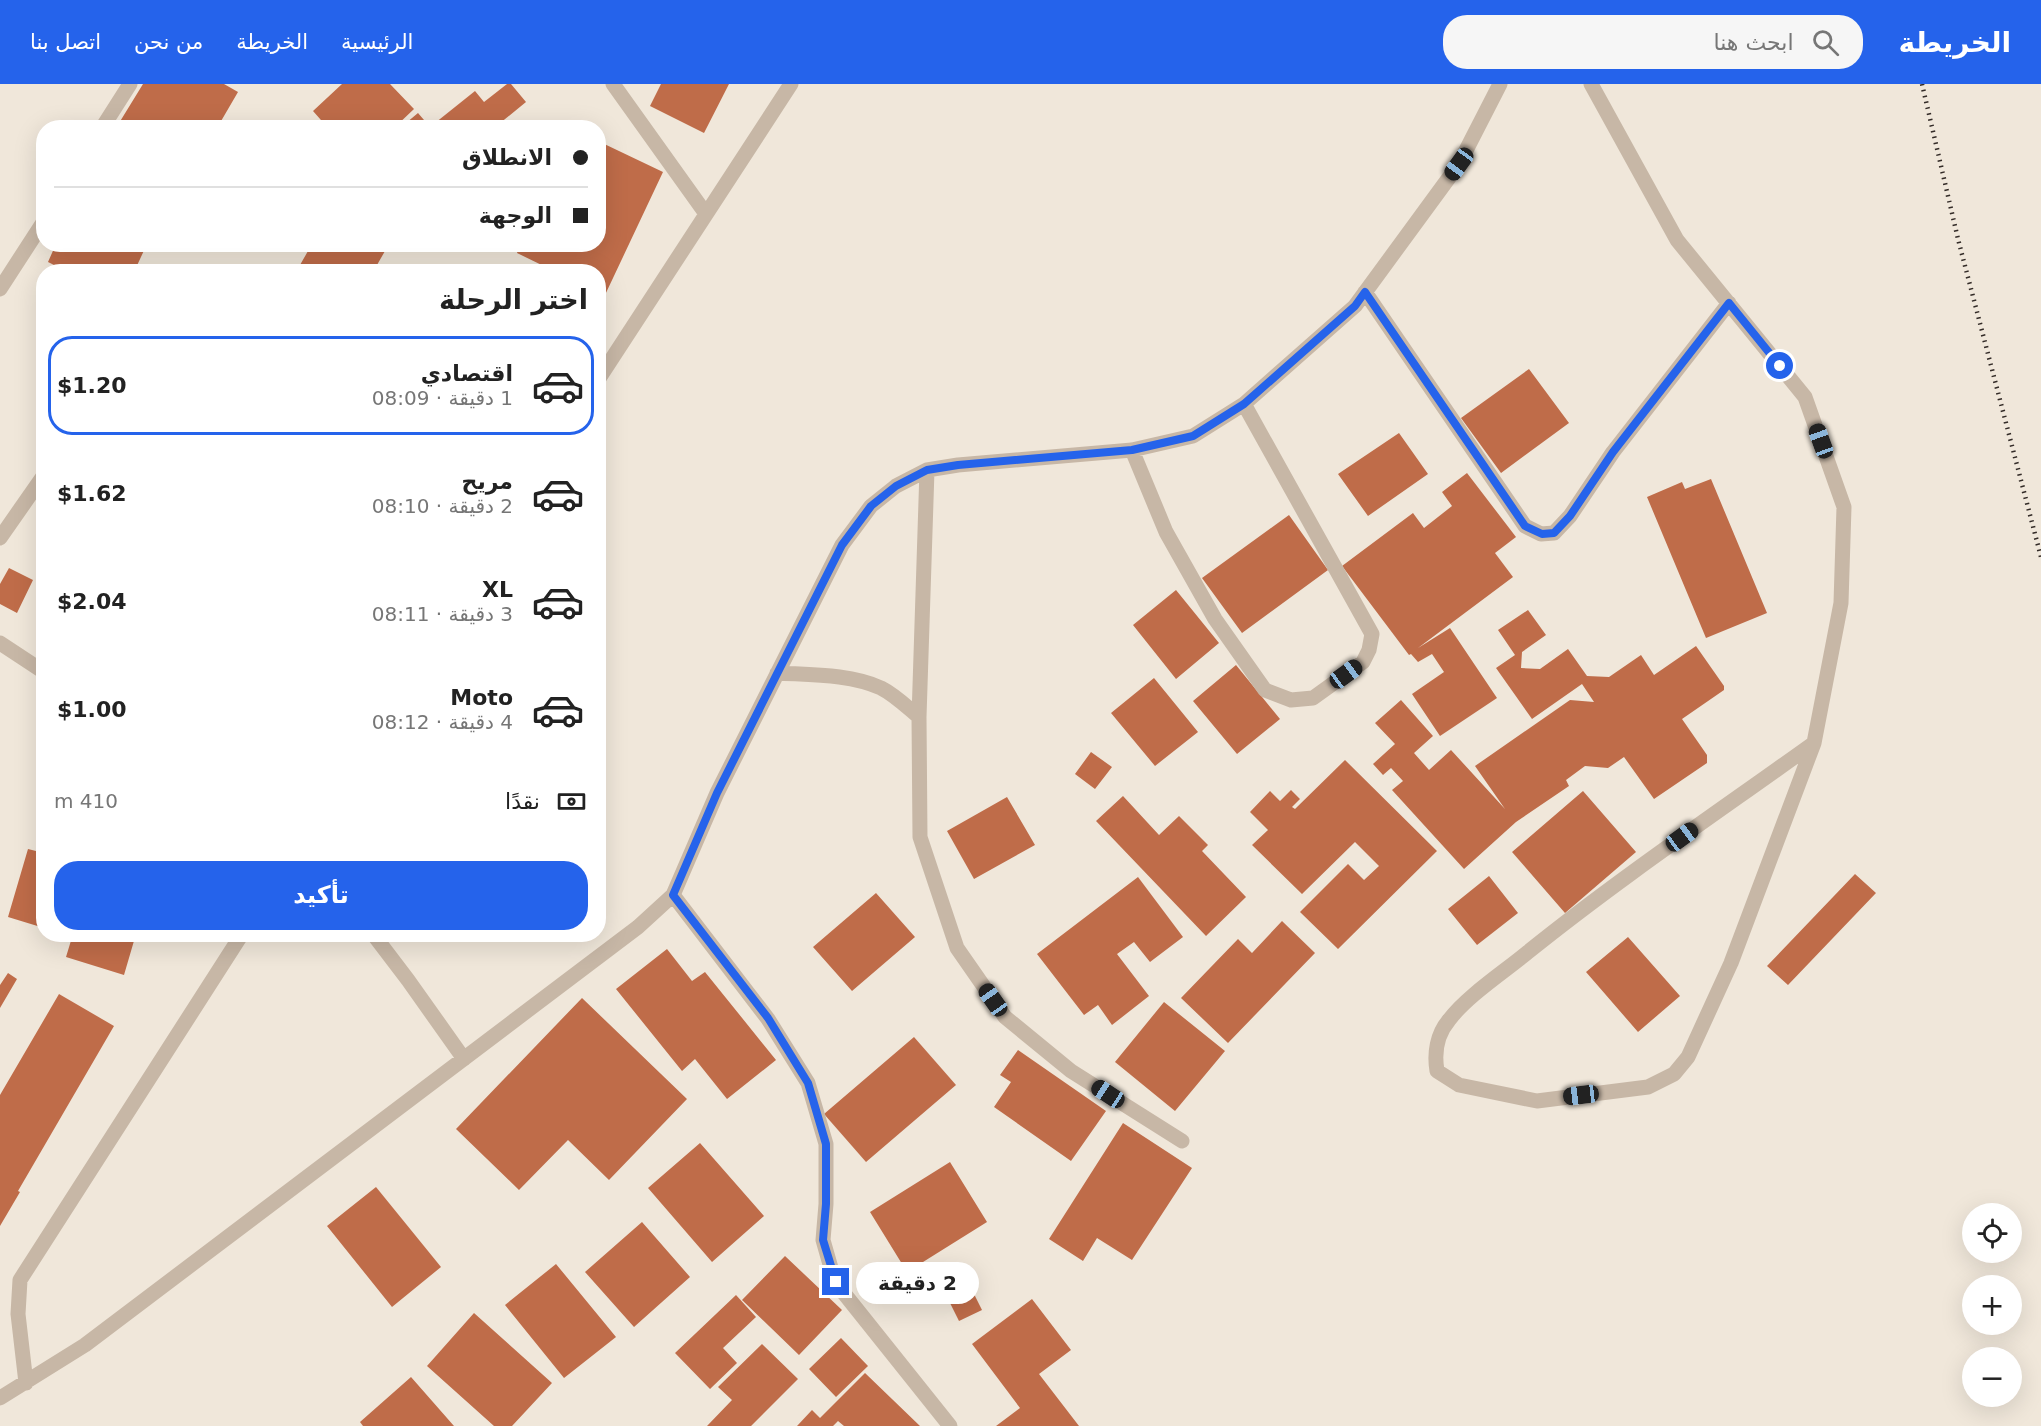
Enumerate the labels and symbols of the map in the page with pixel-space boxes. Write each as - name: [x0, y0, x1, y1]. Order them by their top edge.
- car: [1441, 144, 1477, 184]
- route start: [1766, 352, 1793, 379]
- car: [1806, 421, 1836, 461]
- car: [1326, 656, 1366, 692]
- car: [1662, 819, 1702, 855]
- car: [975, 980, 1011, 1020]
- car: [1088, 1077, 1128, 1111]
- car: [1562, 1084, 1600, 1106]
- callout: 2 دقيقة: [857, 1261, 980, 1303]
- route end: [822, 1268, 849, 1295]

